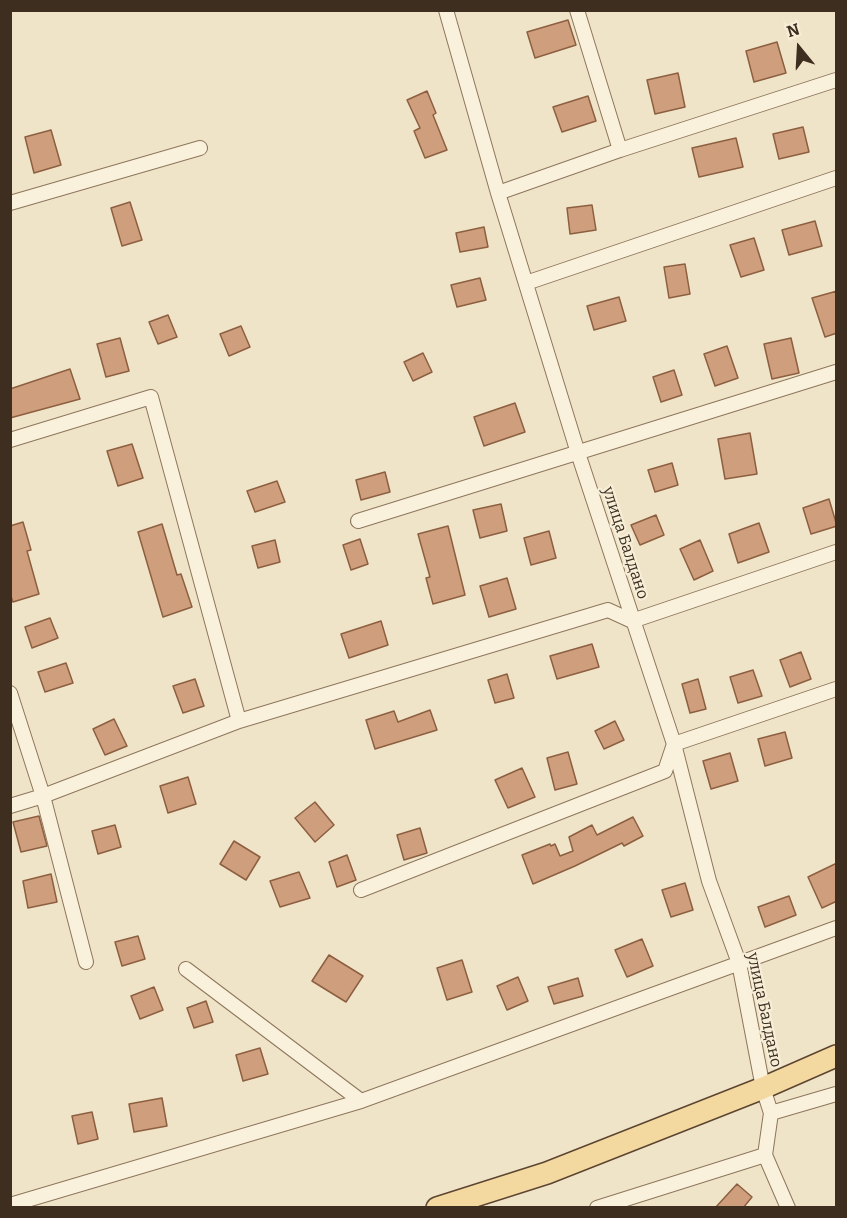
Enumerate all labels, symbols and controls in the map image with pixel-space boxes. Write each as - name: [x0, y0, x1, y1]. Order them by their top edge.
- north arrow: [769, 18, 829, 78]
- text: N: [784, 19, 802, 41]
- street label: улица Балдано: [598, 485, 652, 601]
- street label: улица Балдано: [742, 951, 786, 1069]

